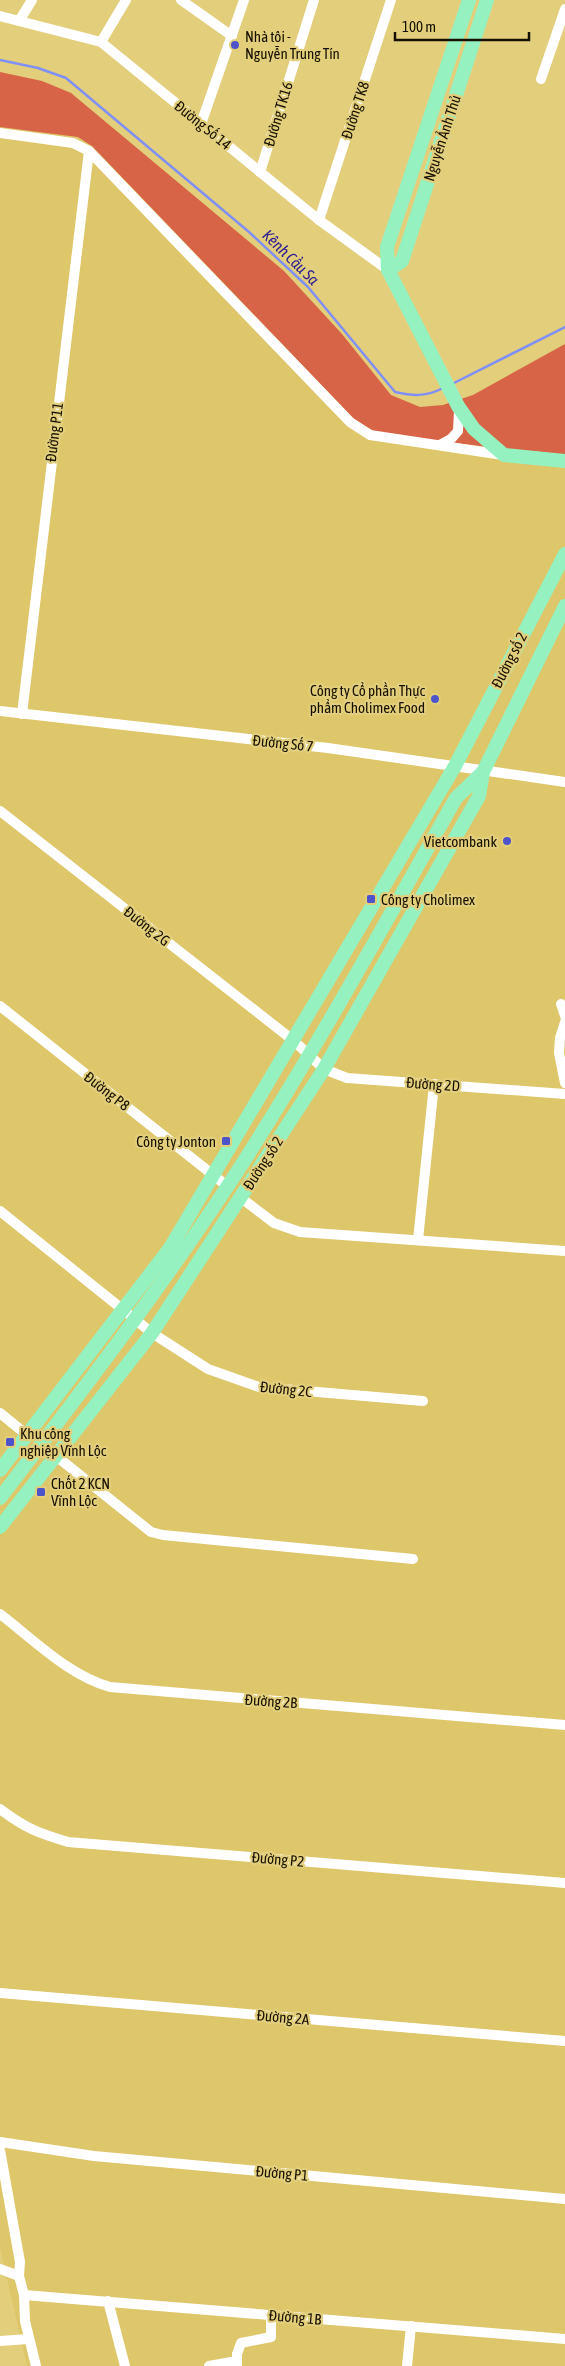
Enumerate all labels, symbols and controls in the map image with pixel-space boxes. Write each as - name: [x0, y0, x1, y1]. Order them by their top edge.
- scale bar: [395, 10, 529, 42]
- text: 100 m: [402, 18, 436, 35]
- place label: Nhà tôi - Nguyễn Trung Tín: [245, 28, 340, 62]
- marker: Nhà tôi - Nguyễn Trung Tín: [229, 39, 241, 51]
- street label: Đường TK8: [338, 79, 372, 141]
- street label: Đường TK16: [260, 80, 296, 148]
- street label: Nguyễn Ảnh Thủ: [420, 93, 464, 183]
- street label: Đường Số 14: [171, 97, 235, 153]
- water label: Kênh Cầu Sa: [259, 225, 324, 289]
- street label: Đường P11: [42, 401, 66, 463]
- street label: Đường số 2: [488, 629, 530, 691]
- place label: Công ty Cổ phần Thực phẩm Cholimex Food: [310, 682, 425, 716]
- marker: Công ty Cổ phần Thực phẩm Cholimex Food: [429, 693, 441, 705]
- street label: Đường Số 7: [252, 731, 314, 755]
- place label: Vietcombank: [424, 833, 497, 850]
- marker: Vietcombank: [501, 835, 513, 847]
- place label: Công ty Cholimex: [381, 891, 475, 908]
- marker: Công ty Cholimex: [365, 893, 377, 905]
- street label: Đường 2G: [121, 903, 173, 949]
- street label: Đường P8: [81, 1068, 133, 1114]
- street label: Đường 2D: [406, 1074, 460, 1094]
- place label: Công ty Jonton: [136, 1133, 216, 1150]
- street label: Đường số 2: [240, 1133, 286, 1193]
- marker: Công ty Jonton: [220, 1135, 232, 1147]
- street label: Đường 2C: [259, 1378, 313, 1400]
- place label: Khu công nghiệp Vĩnh Lộc: [20, 1425, 107, 1459]
- marker: Khu công nghiệp Vĩnh Lộc: [4, 1436, 16, 1448]
- place label: Chốt 2 KCN Vĩnh Lộc: [51, 1475, 110, 1509]
- marker: Chốt 2 KCN Vĩnh Lộc: [35, 1486, 47, 1498]
- street label: Đường 2B: [244, 1691, 298, 1711]
- street label: Đường P2: [251, 1848, 305, 1870]
- street label: Đường 2A: [256, 2006, 311, 2028]
- street label: Đường P1: [255, 2162, 309, 2184]
- street label: Đường 1B: [268, 2306, 322, 2328]

